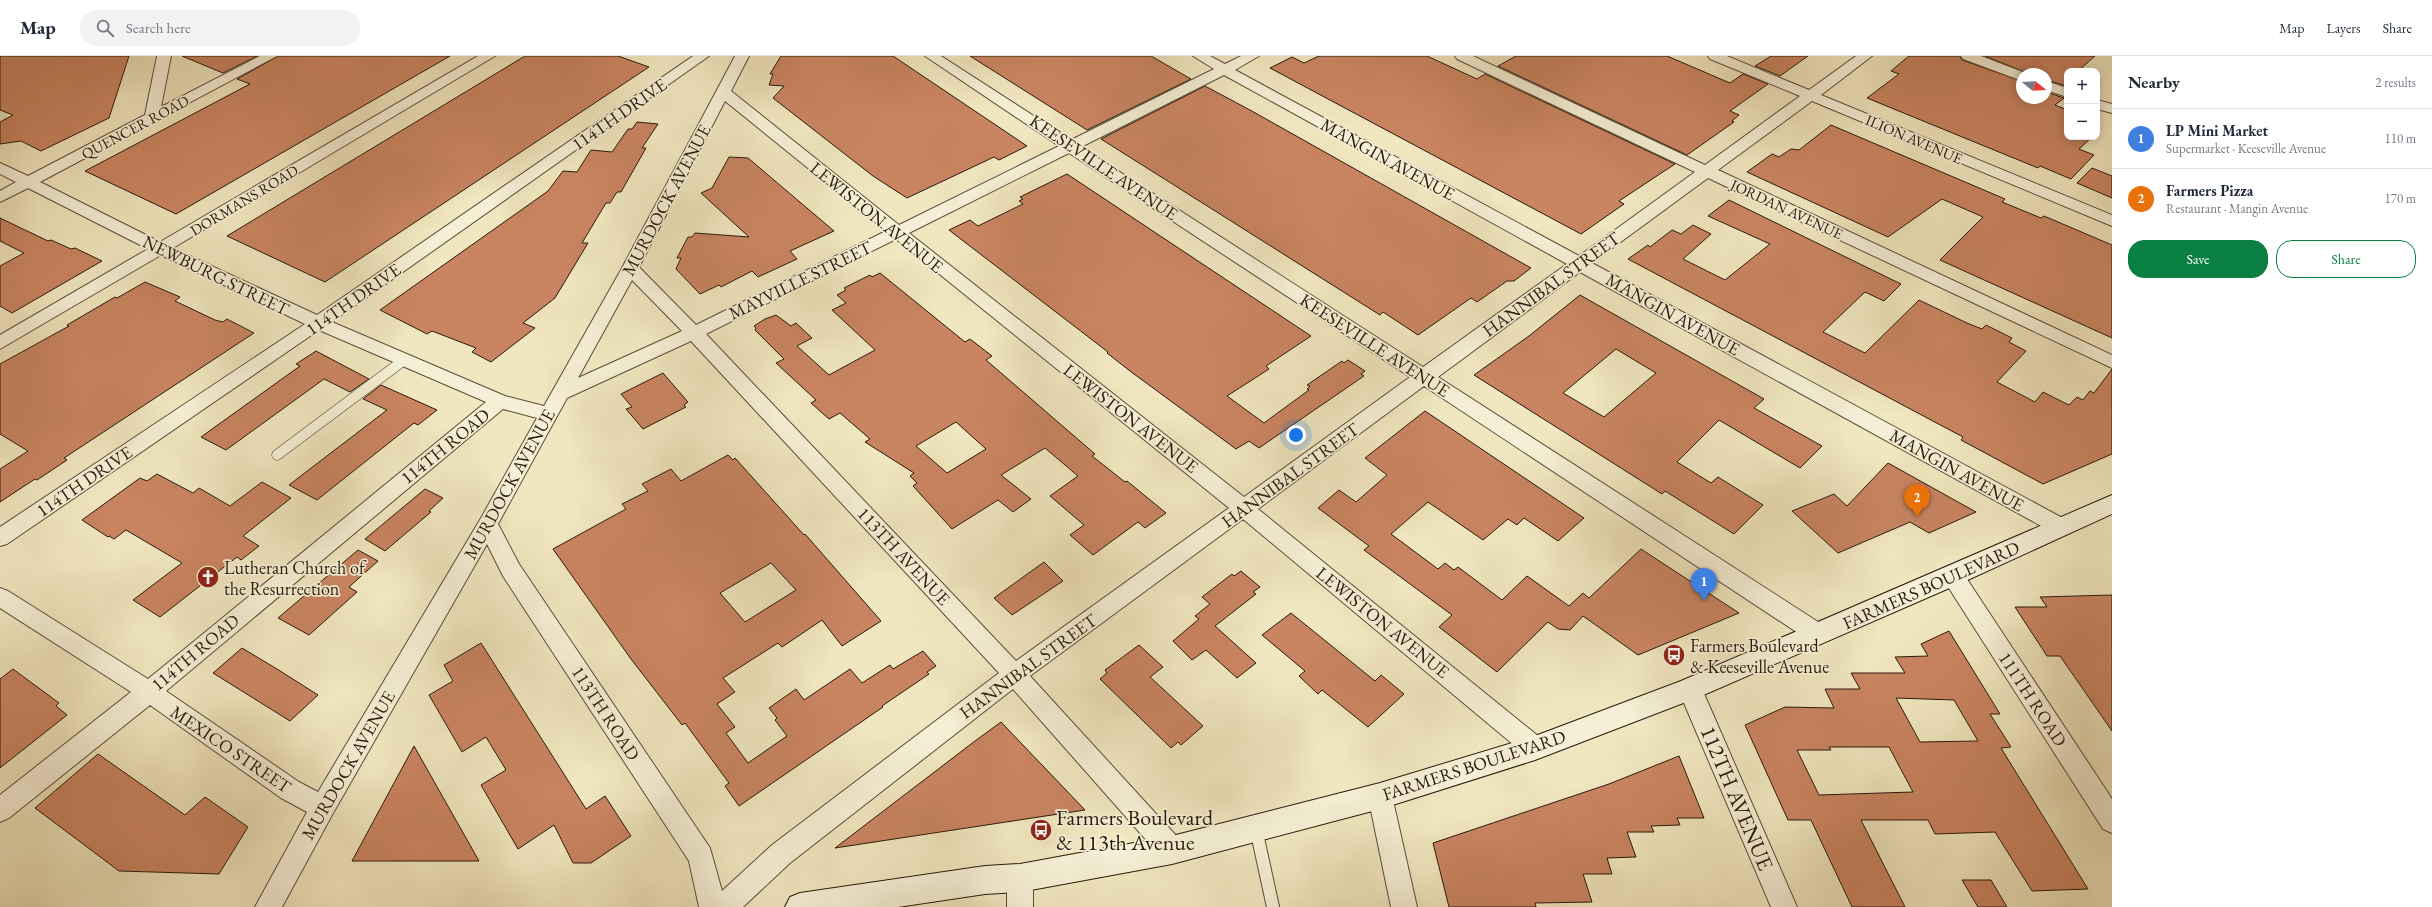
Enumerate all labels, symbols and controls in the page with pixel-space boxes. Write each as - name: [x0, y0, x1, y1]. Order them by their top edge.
- search box: [80, 10, 360, 46]
- text: Map: [20, 15, 56, 40]
- icon: search: [94, 17, 116, 39]
- text: Search here: [126, 18, 191, 37]
- text: Map: [2279, 19, 2304, 37]
- text: Layers: [2326, 19, 2361, 37]
- text: Share: [2383, 19, 2412, 37]
- north arrow: [2016, 68, 2052, 104]
- map controls: [2064, 68, 2100, 140]
- button: +: [2064, 68, 2100, 104]
- text: Nearby: [2128, 71, 2180, 93]
- street label: 114TH DRIVE: [567, 73, 671, 155]
- text: 2 results: [2375, 74, 2416, 91]
- street label: QUENCER ROAD: [78, 91, 192, 163]
- button: −: [2064, 104, 2100, 140]
- street label: KEESEVILLE AVENUE: [1025, 109, 1183, 225]
- street label: ILION AVENUE: [1863, 110, 1966, 168]
- street label: MANGIN AVENUE: [1317, 113, 1459, 205]
- street label: MURDOCK AVENUE: [616, 120, 716, 280]
- text: LP Mini Market: [2166, 121, 2268, 140]
- text: 1: [2138, 130, 2144, 147]
- text: 110 m: [2385, 130, 2416, 147]
- text: Supermarket · Keeseville Avenue: [2166, 140, 2326, 157]
- street label: LEWISTON AVENUE: [806, 156, 948, 278]
- street label: DORMANS ROAD: [187, 160, 301, 240]
- street label: JORDAN AVENUE: [1726, 174, 1847, 244]
- text: Farmers Pizza: [2166, 181, 2253, 200]
- text: 2: [2138, 190, 2144, 207]
- text: 170 m: [2385, 190, 2416, 207]
- text: Restaurant · Mangin Avenue: [2166, 200, 2308, 217]
- street label: HANNIBAL STREET: [1478, 226, 1625, 342]
- street label: NEWBURG STREET: [139, 230, 294, 321]
- street label: MAYVILLE STREET: [725, 235, 876, 325]
- button: Save: [2128, 240, 2268, 278]
- button: Share: [2276, 240, 2416, 278]
- street label: 114TH DRIVE: [301, 258, 405, 340]
- street label: MANGIN AVENUE: [1602, 268, 1744, 360]
- street label: KEESEVILLE AVENUE: [1296, 288, 1454, 402]
- street label: LEWISTON AVENUE: [1059, 358, 1203, 478]
- street label: 114TH ROAD: [396, 403, 494, 489]
- street label: MURDOCK AVENUE: [458, 405, 560, 563]
- street label: HANNIBAL STREET: [1217, 417, 1364, 533]
- street label: MANGIN AVENUE: [1886, 424, 2028, 516]
- your location: [1286, 425, 1306, 445]
- street label: 114TH DRIVE: [32, 440, 136, 522]
- pin: 2: [1904, 484, 1930, 517]
- street label: 113TH AVENUE: [853, 502, 955, 610]
- street label: FARMERS BOULEVARD: [1839, 536, 2023, 634]
- place label: Lutheran Church of the Resurrection: [224, 556, 367, 600]
- street label: LEWISTON AVENUE: [1312, 561, 1454, 683]
- church icon: Lutheran Church of the Resurrection: [195, 564, 221, 590]
- pin: 1: [1691, 568, 1717, 601]
- street label: 114TH ROAD: [146, 608, 244, 696]
- street label: HANNIBAL STREET: [955, 608, 1102, 724]
- place label: Farmers Boulevard & Keeseville Avenue: [1690, 634, 1829, 678]
- bus stop icon: Farmers Boulevard & Keeseville Avenue: [1661, 642, 1687, 668]
- street label: 111TH ROAD: [1994, 647, 2072, 751]
- street label: 113TH ROAD: [567, 661, 645, 765]
- street label: MURDOCK AVENUE: [296, 686, 400, 844]
- street label: MEXICO STREET: [166, 700, 297, 798]
- street label: 112TH AVENUE: [1694, 721, 1780, 875]
- street label: FARMERS BOULEVARD: [1380, 725, 1568, 805]
- place label: Farmers Boulevard & 113th Avenue: [1056, 803, 1214, 857]
- bus stop icon: Farmers Boulevard & 113th Avenue: [1028, 817, 1054, 843]

